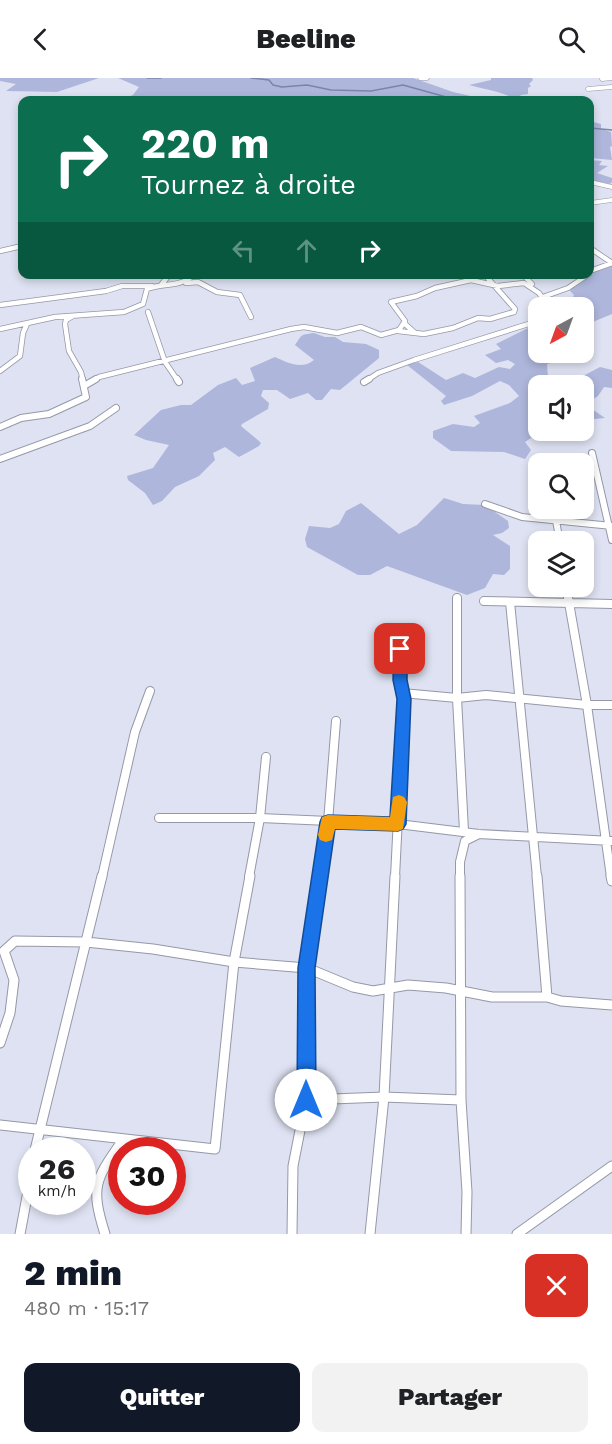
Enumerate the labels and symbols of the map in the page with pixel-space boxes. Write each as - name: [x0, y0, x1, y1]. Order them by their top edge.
- north arrow: [528, 297, 594, 363]
- pin: [374, 623, 425, 674]
- position arrow: [274, 1068, 338, 1132]
- speed limit sign: 30: [108, 1137, 186, 1215]

